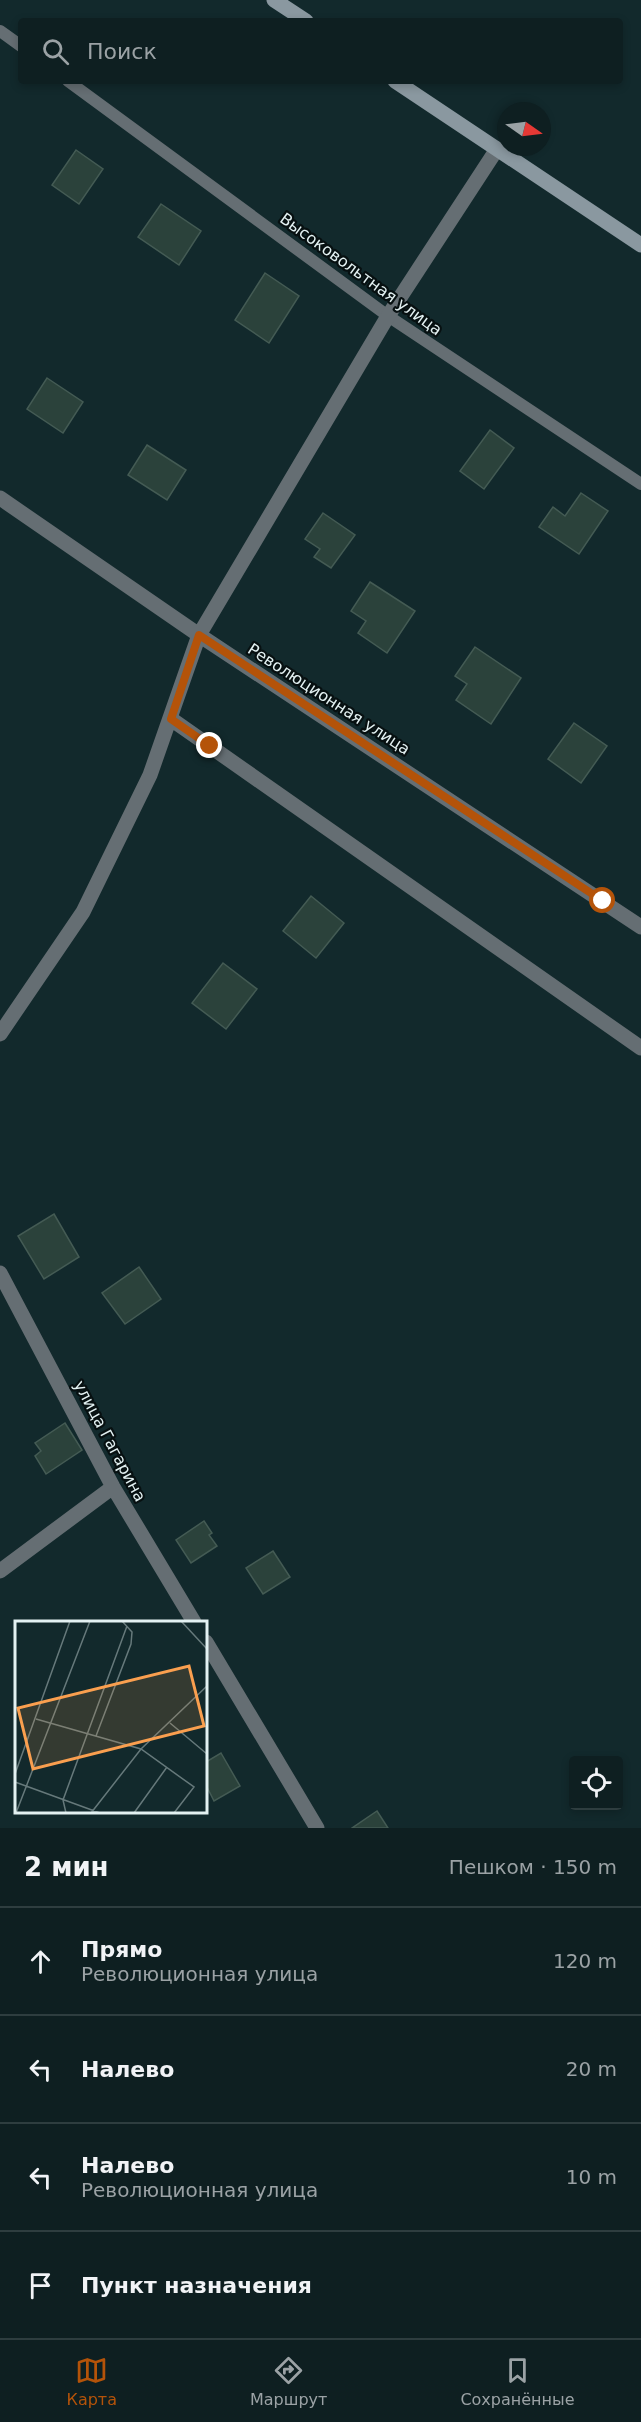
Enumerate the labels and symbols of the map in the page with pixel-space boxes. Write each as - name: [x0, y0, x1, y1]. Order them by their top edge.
- north arrow: [497, 102, 551, 156]
- street label: Высоковольтная улица: [276, 209, 446, 339]
- street label: Революционная улица: [244, 639, 414, 759]
- route end: [196, 732, 222, 758]
- route start: [589, 887, 615, 913]
- street label: улица Гагарина: [70, 1377, 150, 1505]
- inset map: [15, 1621, 207, 1813]

